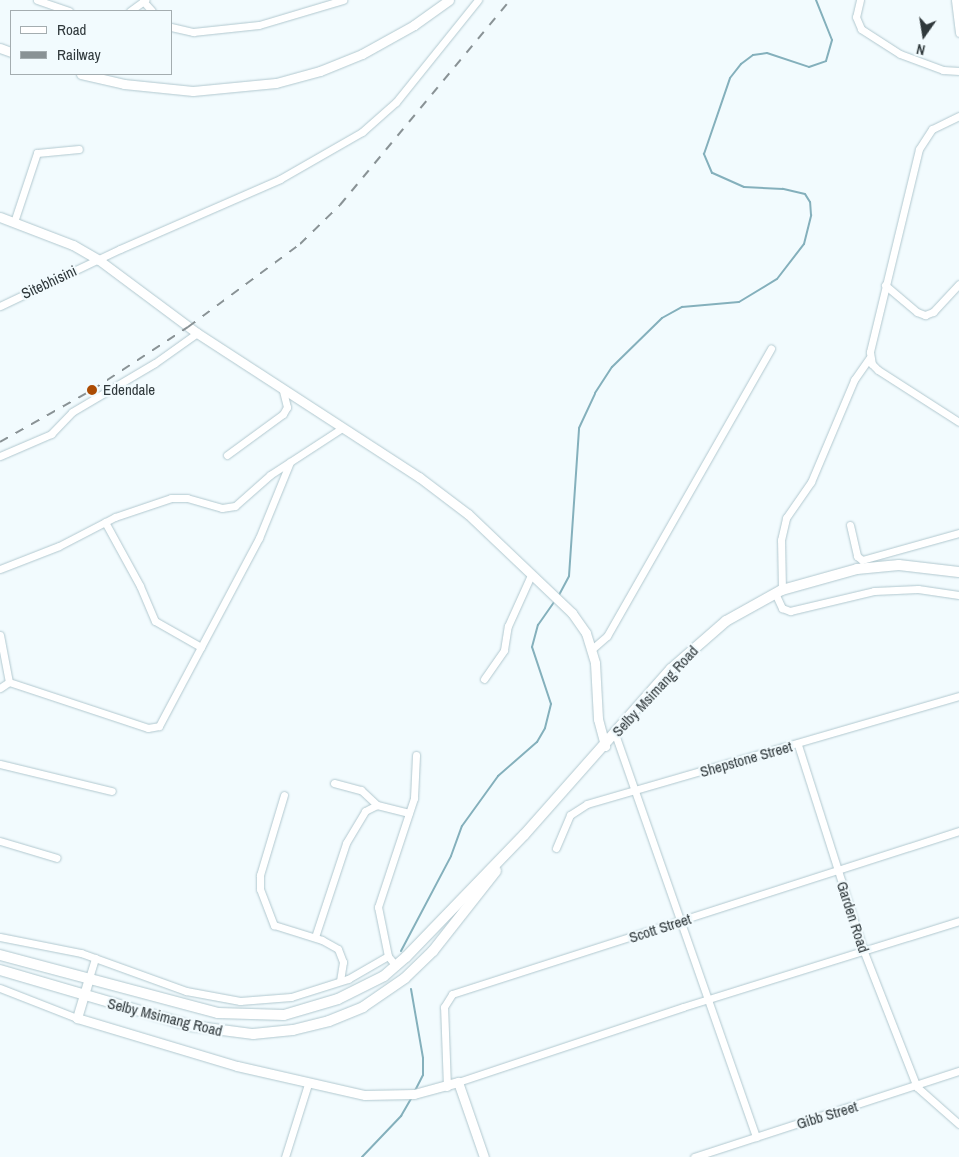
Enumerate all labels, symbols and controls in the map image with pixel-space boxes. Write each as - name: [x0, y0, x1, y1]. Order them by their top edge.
- legend: [10, 10, 172, 75]
- north arrow: [899, 10, 949, 60]
- text: Road: [57, 19, 86, 40]
- text: N: [915, 40, 927, 59]
- text: Railway: [57, 44, 101, 65]
- street label: Sitebhisini: [19, 261, 79, 303]
- place label: Edendale: [103, 381, 155, 399]
- marker: Edendale: [85, 383, 99, 397]
- street label: Selby Msimang Road: [608, 642, 702, 740]
- street label: Shepstone Street: [698, 737, 794, 781]
- street label: Garden Road: [833, 879, 873, 955]
- street label: Scott Street: [627, 910, 693, 946]
- street label: Selby Msimang Road: [106, 994, 224, 1040]
- street label: Gibb Street: [794, 1097, 860, 1133]

